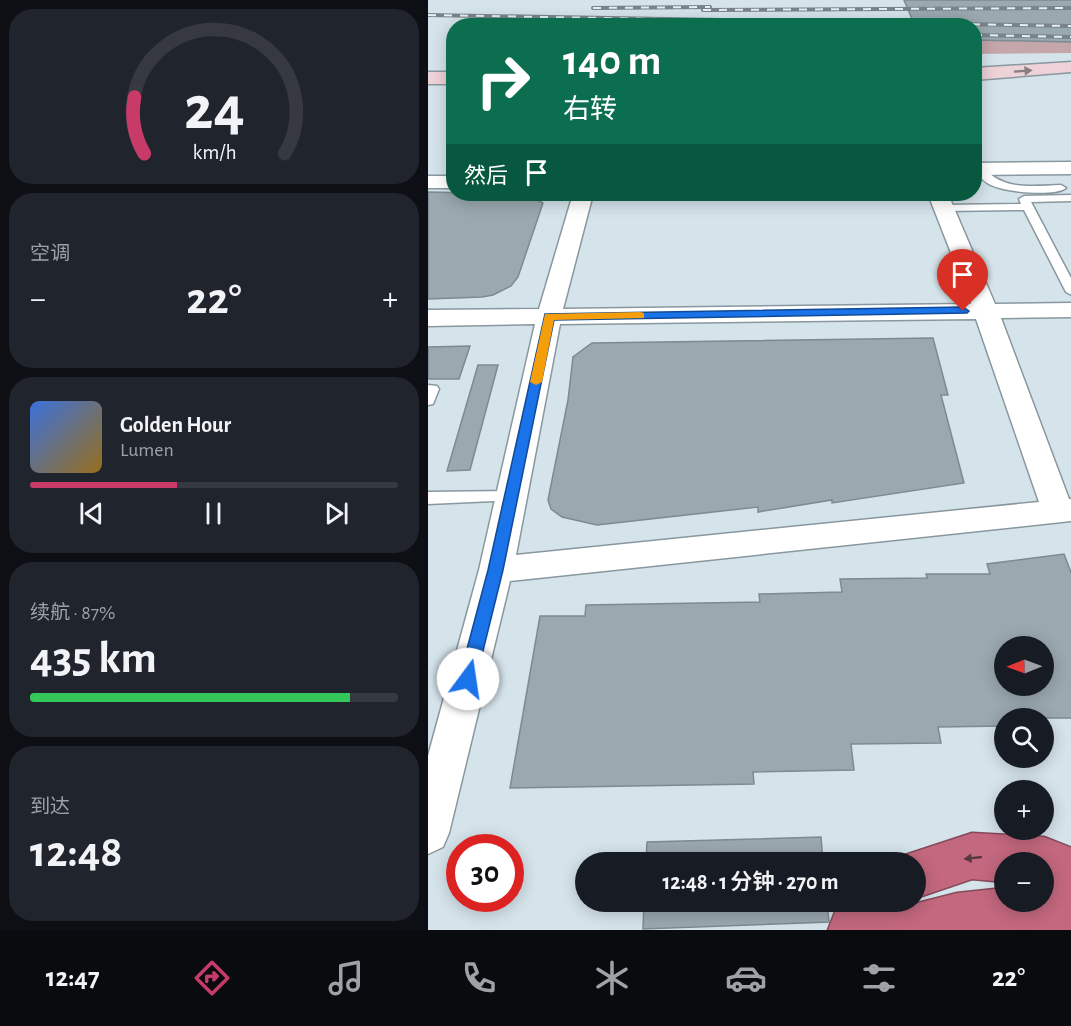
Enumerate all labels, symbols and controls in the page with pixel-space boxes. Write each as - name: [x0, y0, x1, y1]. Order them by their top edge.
- text: 140 m: [563, 40, 661, 82]
- icon: right: [464, 42, 542, 120]
- one-way arrow: [1013, 66, 1032, 76]
- text: 24: [184, 78, 244, 140]
- text: 右转: [563, 96, 617, 123]
- text: km/h: [192, 142, 236, 163]
- icon: arrive: [520, 156, 553, 189]
- text: 然后: [464, 165, 508, 187]
- text: 空调: [30, 244, 70, 264]
- pin: [937, 249, 988, 311]
- icon: arrive: [946, 258, 979, 291]
- text: 22°: [186, 277, 242, 322]
- text: −: [30, 283, 46, 316]
- text: +: [382, 283, 398, 316]
- text: Golden Hour: [120, 414, 231, 436]
- text: Lumen: [120, 440, 174, 460]
- icon: previous: [75, 497, 108, 530]
- icon: pause: [197, 497, 230, 530]
- icon: next: [320, 497, 353, 530]
- text: 续航 · 87%: [30, 603, 115, 623]
- text: 435 km: [30, 636, 157, 681]
- north arrow: [994, 636, 1054, 696]
- map controls: [994, 636, 1054, 912]
- position arrow: [436, 647, 500, 711]
- button: search: [994, 708, 1054, 768]
- button: +: [994, 780, 1054, 840]
- text: 到达: [30, 797, 70, 817]
- text: 12:48: [30, 830, 123, 875]
- speed limit sign: 30: [446, 834, 524, 912]
- button: −: [994, 852, 1054, 912]
- one-way arrow: [963, 853, 982, 863]
- text: 12:48 · 1 分钟 · 270 m: [662, 871, 839, 893]
- icon: directions: [191, 957, 233, 999]
- icon: music: [325, 957, 367, 999]
- icon: phone: [458, 957, 500, 999]
- icon: climate: [591, 957, 633, 999]
- icon: car: [725, 957, 767, 999]
- icon: filters: [858, 957, 900, 999]
- text: 12:47: [46, 964, 100, 991]
- text: 22°: [992, 964, 1025, 991]

